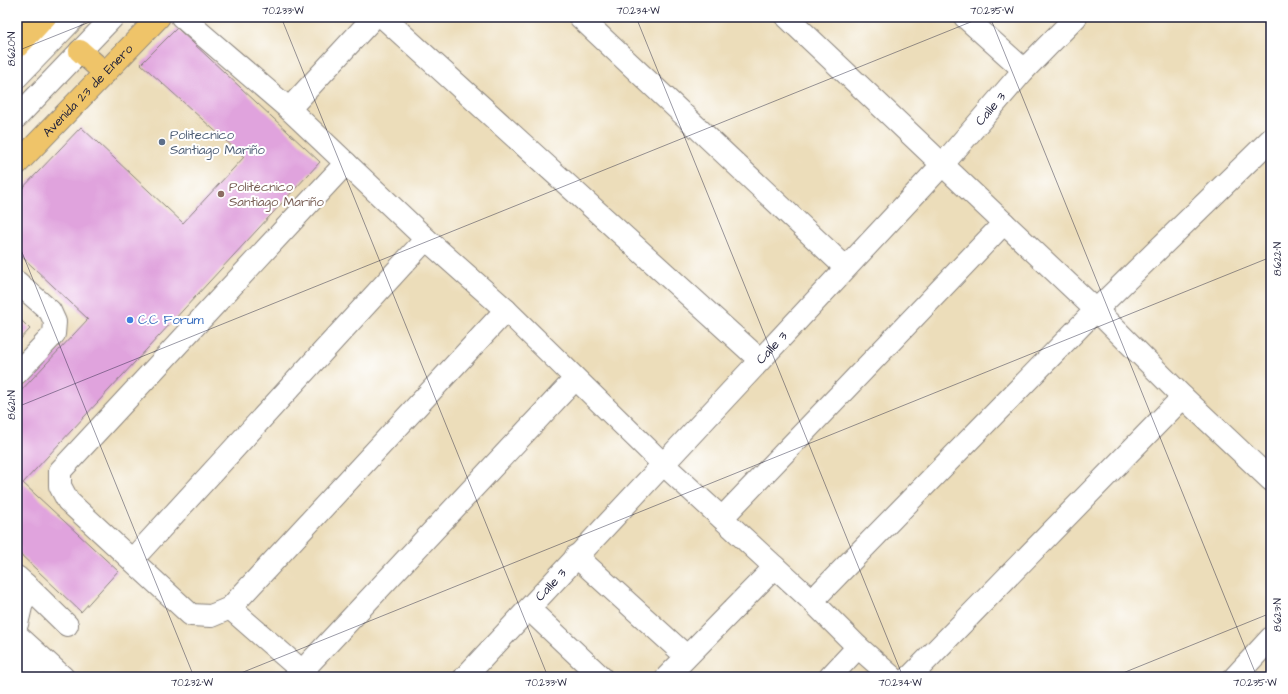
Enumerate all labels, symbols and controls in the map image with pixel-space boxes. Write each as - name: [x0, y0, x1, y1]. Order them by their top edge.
- text: 70.233°W: [262, 4, 304, 18]
- text: 70.234°W: [616, 4, 660, 18]
- text: 70.235°W: [970, 4, 1014, 18]
- text: 8.620°N: [5, 32, 19, 66]
- street label: Avenida 23 de Enero: [39, 40, 138, 141]
- street label: Calle 3: [971, 88, 1010, 129]
- place label: Politecnico Santiago Mariño: [170, 126, 266, 160]
- marker: Politecnico Santiago Mariño: [157, 137, 167, 147]
- place label: Politécnico Santiago Mariño: [229, 178, 325, 212]
- marker: Politécnico Santiago Mariño: [216, 189, 226, 199]
- text: 8.622°N: [1271, 242, 1285, 276]
- place label: C.C Forum: [138, 311, 205, 329]
- marker: C.C Forum: [125, 315, 135, 325]
- street label: Calle 3: [752, 327, 792, 368]
- text: 8.621°N: [5, 390, 19, 420]
- street label: Calle 3: [531, 564, 571, 605]
- text: 8.623°N: [1271, 598, 1285, 632]
- text: 70.232°W: [171, 676, 214, 690]
- text: 70.233°W: [525, 676, 567, 690]
- text: 70.234°W: [878, 676, 922, 690]
- text: 70.235°W: [1233, 676, 1277, 690]

